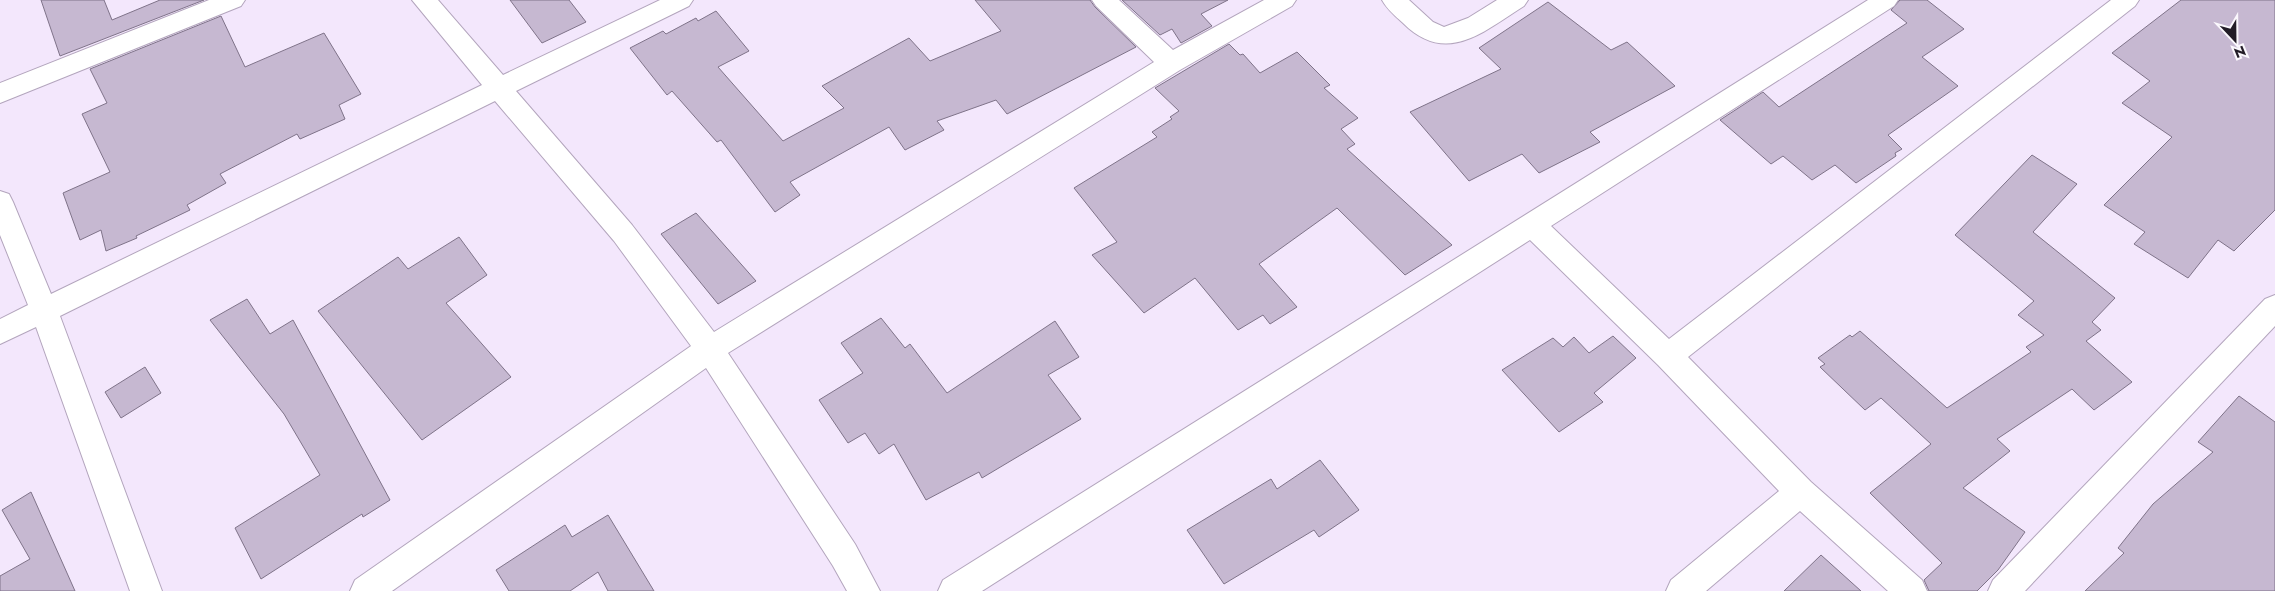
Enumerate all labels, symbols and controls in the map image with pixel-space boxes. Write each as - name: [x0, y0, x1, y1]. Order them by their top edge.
- north arrow: [2210, 15, 2260, 65]
- text: N: [2231, 41, 2249, 63]

